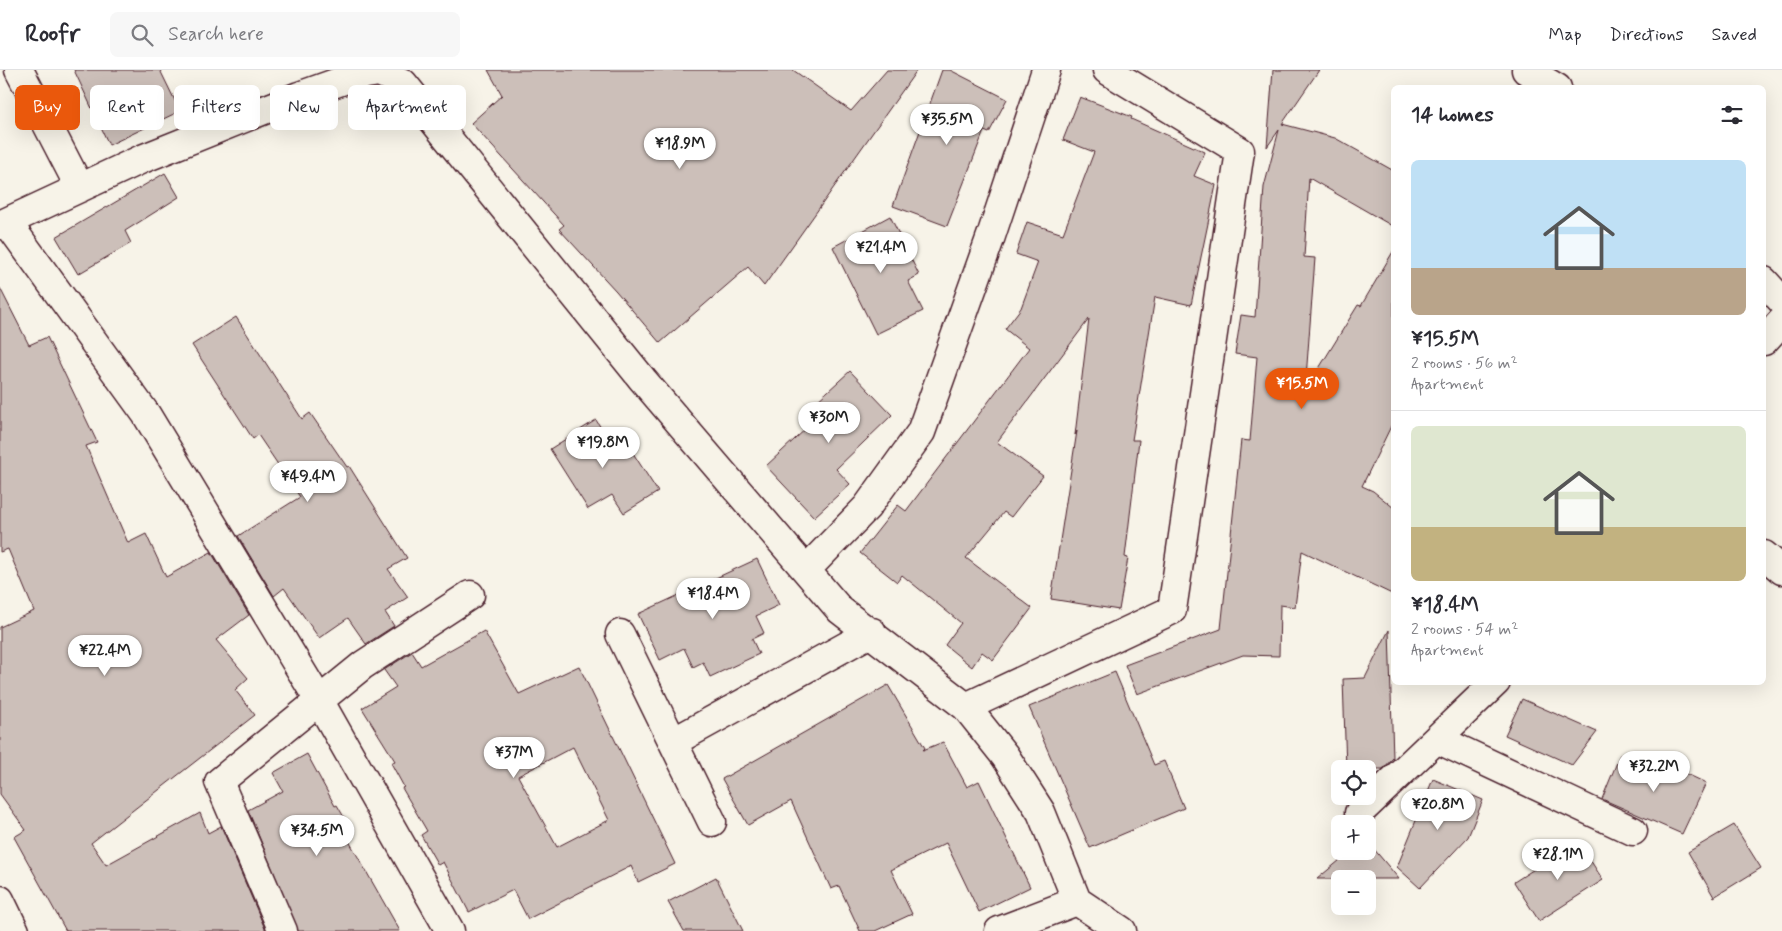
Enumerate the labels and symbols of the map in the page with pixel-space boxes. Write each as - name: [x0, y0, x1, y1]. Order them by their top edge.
- pin: ¥35.5M: [906, 104, 988, 146]
- pin: ¥18.9M: [639, 128, 721, 170]
- pin: ¥21.4M: [840, 232, 922, 274]
- pin: ¥15.5M: [1261, 368, 1343, 410]
- pin: ¥30M: [799, 402, 859, 444]
- pin: ¥19.8M: [562, 426, 644, 469]
- pin: ¥49.4M: [267, 460, 349, 503]
- pin: ¥18.4M: [672, 578, 754, 620]
- pin: ¥22.4M: [64, 634, 146, 677]
- pin: ¥37M: [484, 736, 544, 779]
- pin: ¥32.2M: [1613, 750, 1695, 793]
- pin: ¥20.8M: [1397, 788, 1479, 831]
- pin: ¥34.5M: [276, 814, 358, 857]
- pin: ¥28.1M: [1517, 838, 1599, 881]

